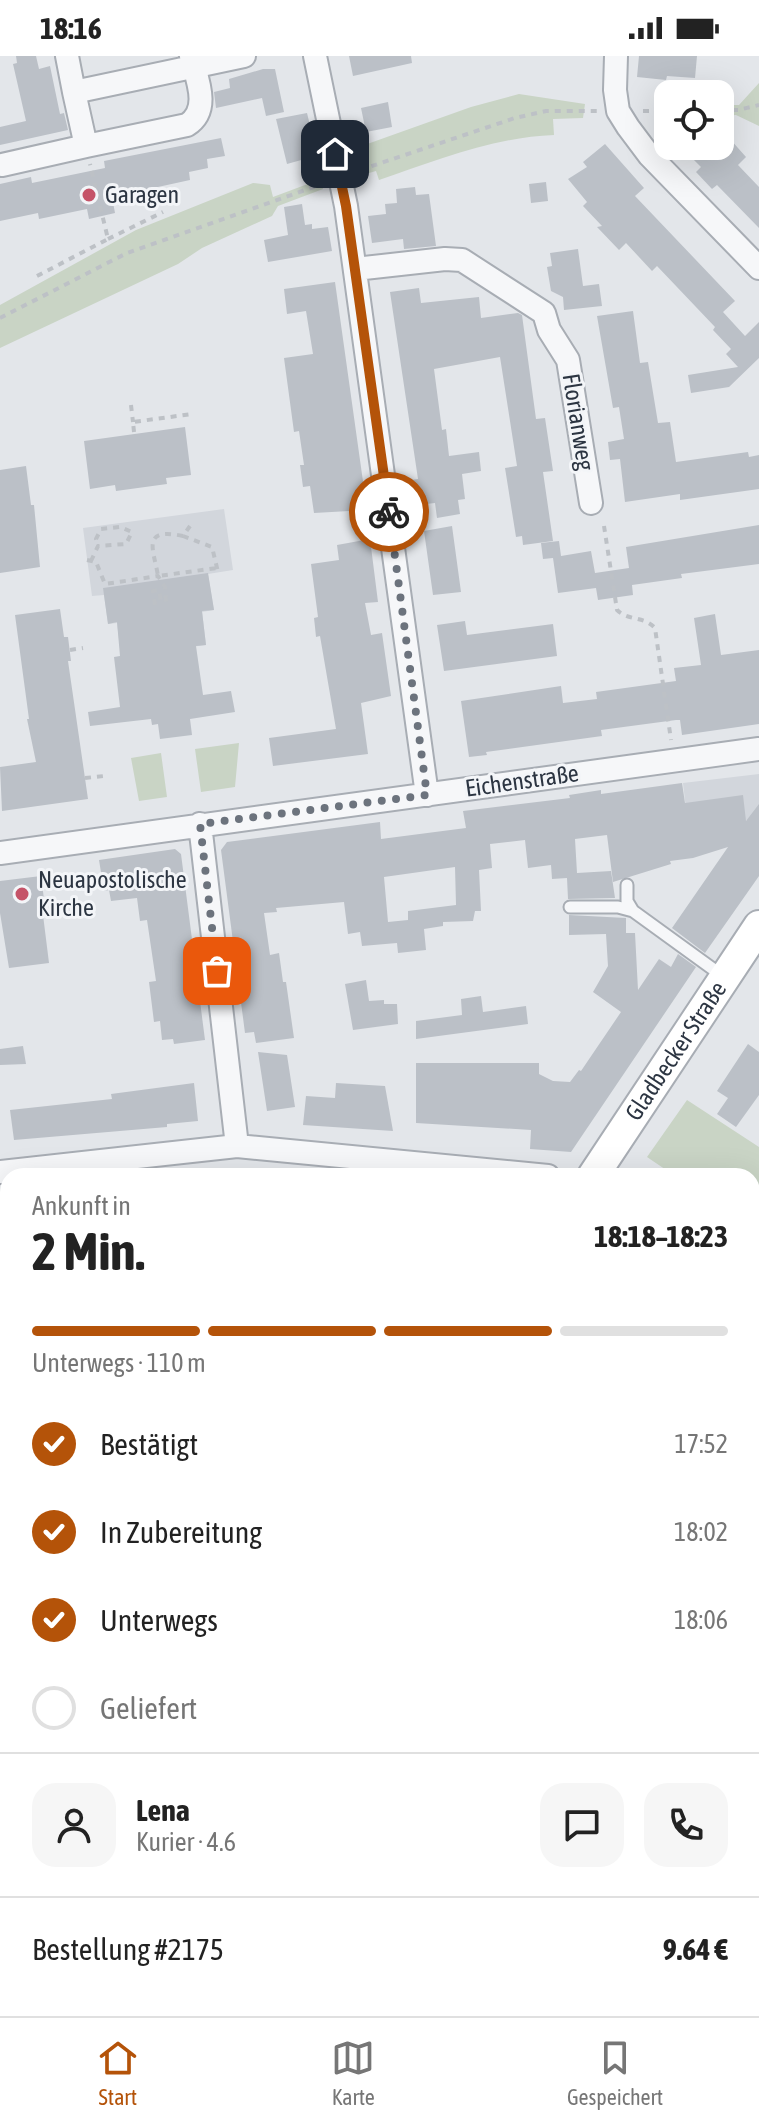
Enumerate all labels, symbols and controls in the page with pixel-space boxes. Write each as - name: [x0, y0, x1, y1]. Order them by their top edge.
- text: 18:16: [40, 11, 102, 45]
- map controls: [654, 80, 734, 160]
- button: locate: [654, 80, 734, 160]
- pin: [301, 120, 369, 188]
- icon: home: [313, 132, 357, 176]
- place label: Garagen: [105, 181, 179, 208]
- marker: Garagen: [80, 186, 98, 204]
- street label: Florianweg: [558, 372, 600, 473]
- courier: [349, 472, 429, 552]
- icon: bike: [367, 490, 411, 534]
- street label: Eichenstraße: [464, 759, 580, 802]
- place label: Neuapostolische Kirche: [38, 866, 187, 921]
- marker: Neuapostolische Kirche: [13, 885, 31, 903]
- pin: [183, 937, 251, 1005]
- icon: bag: [195, 949, 239, 993]
- street label: Gladbecker Straße: [620, 976, 731, 1125]
- text: Ankunft in: [32, 1191, 131, 1221]
- text: 18:18–18:23: [594, 1219, 728, 1253]
- text: 2 Min.: [32, 1221, 145, 1281]
- text: Unterwegs · 110 m: [32, 1348, 206, 1378]
- icon: check: [32, 1422, 76, 1466]
- text: Bestätigt: [100, 1427, 198, 1461]
- text: 17:52: [674, 1429, 728, 1459]
- icon: check: [32, 1510, 76, 1554]
- text: In Zubereitung: [100, 1515, 262, 1549]
- text: 18:02: [674, 1517, 728, 1547]
- icon: check: [32, 1598, 76, 1642]
- text: Unterwegs: [100, 1603, 218, 1637]
- text: 18:06: [674, 1605, 728, 1635]
- text: Geliefert: [100, 1691, 197, 1725]
- button: person: [32, 1783, 116, 1867]
- button: chat: [540, 1783, 624, 1867]
- button: phone: [644, 1783, 728, 1867]
- text: Lena: [136, 1793, 190, 1827]
- text: Kurier · 4.6: [136, 1827, 236, 1857]
- text: Bestellung #2175: [32, 1932, 224, 1966]
- text: 9.64 €: [663, 1932, 728, 1966]
- tab: Start: [96, 2036, 140, 2110]
- tab: Karte: [331, 2036, 375, 2110]
- tab: Gespeichert: [567, 2036, 663, 2110]

